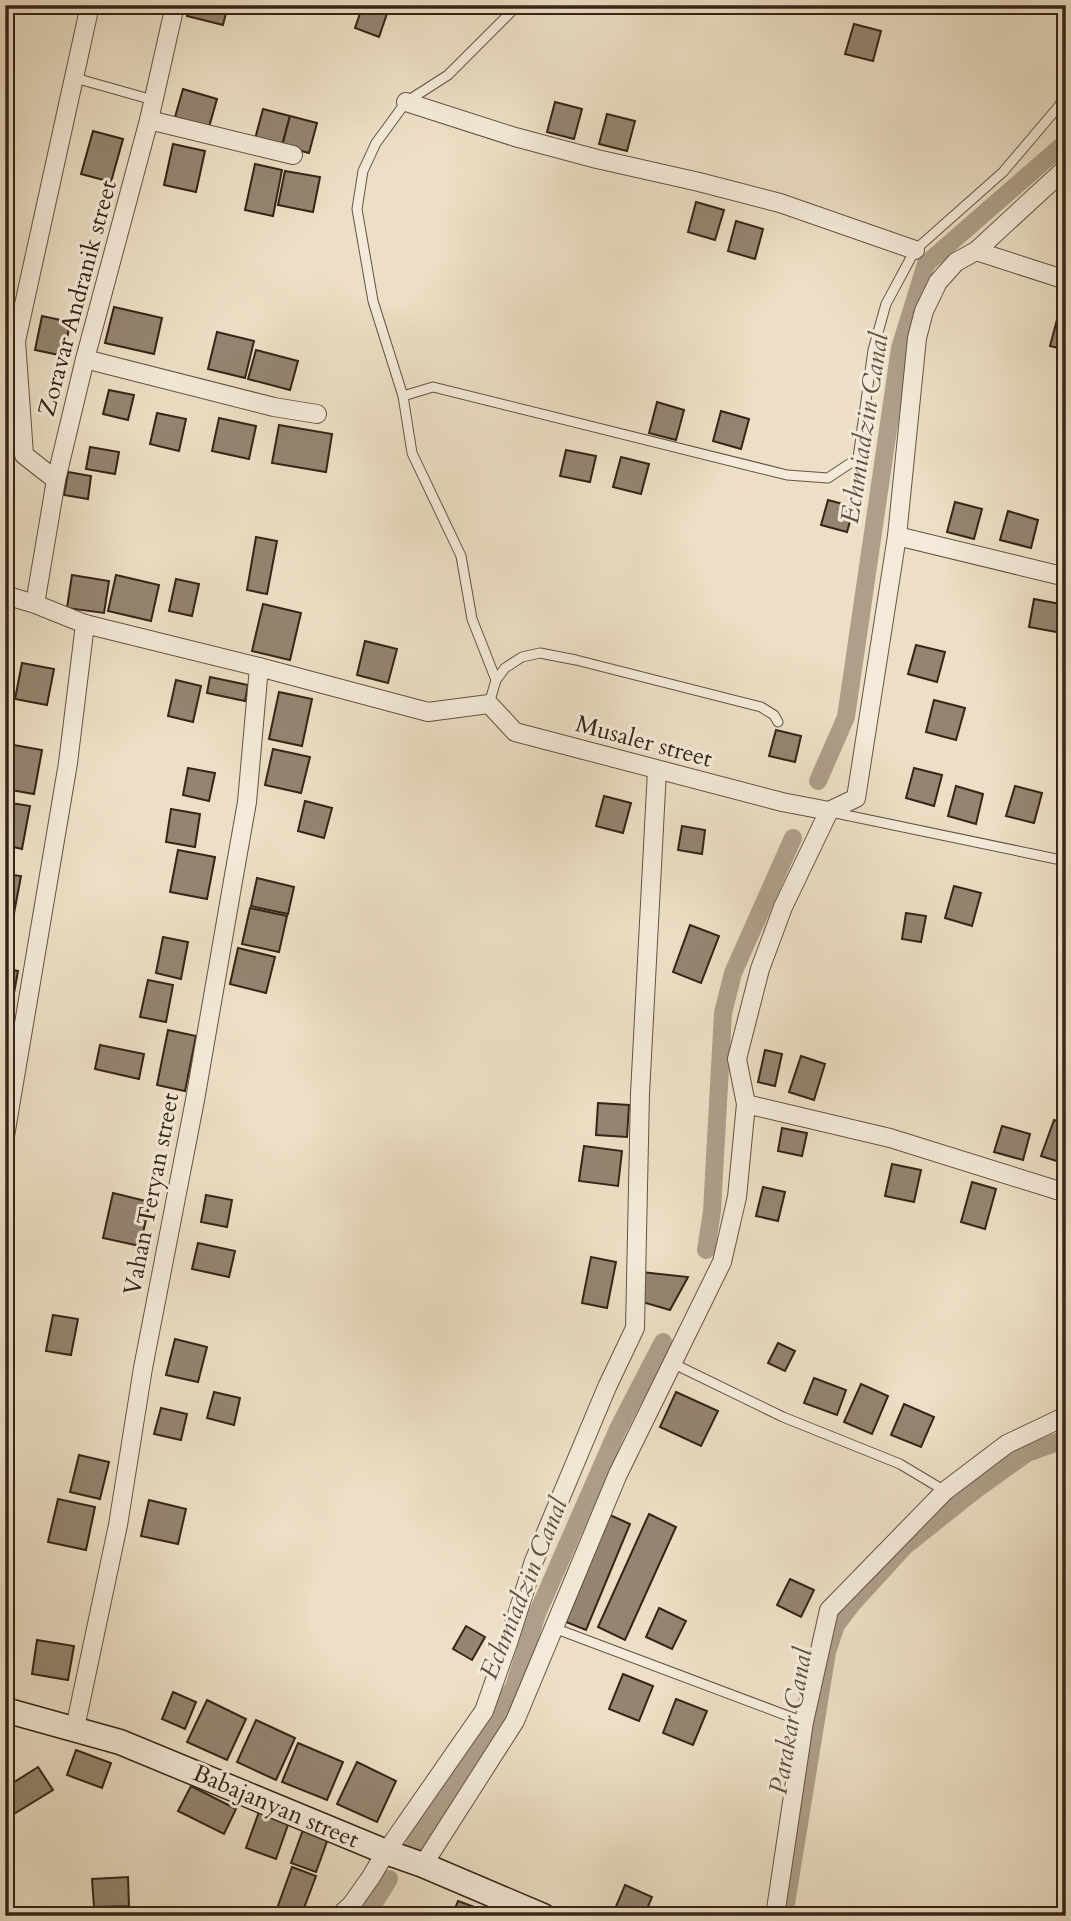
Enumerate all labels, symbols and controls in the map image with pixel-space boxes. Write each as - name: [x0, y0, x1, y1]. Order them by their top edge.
- street label: Zoravar Andranik street: [30, 176, 125, 420]
- water label: Echmiadzin Canal: [832, 329, 897, 526]
- street label: Musaler street: [572, 707, 716, 776]
- street label: Vahan Teryan street: [116, 1090, 187, 1298]
- water label: Echmiadzin Canal: [471, 1492, 576, 1684]
- water label: Parakar Canal: [760, 1644, 821, 1797]
- street label: Babajanyan street: [188, 1757, 364, 1857]

